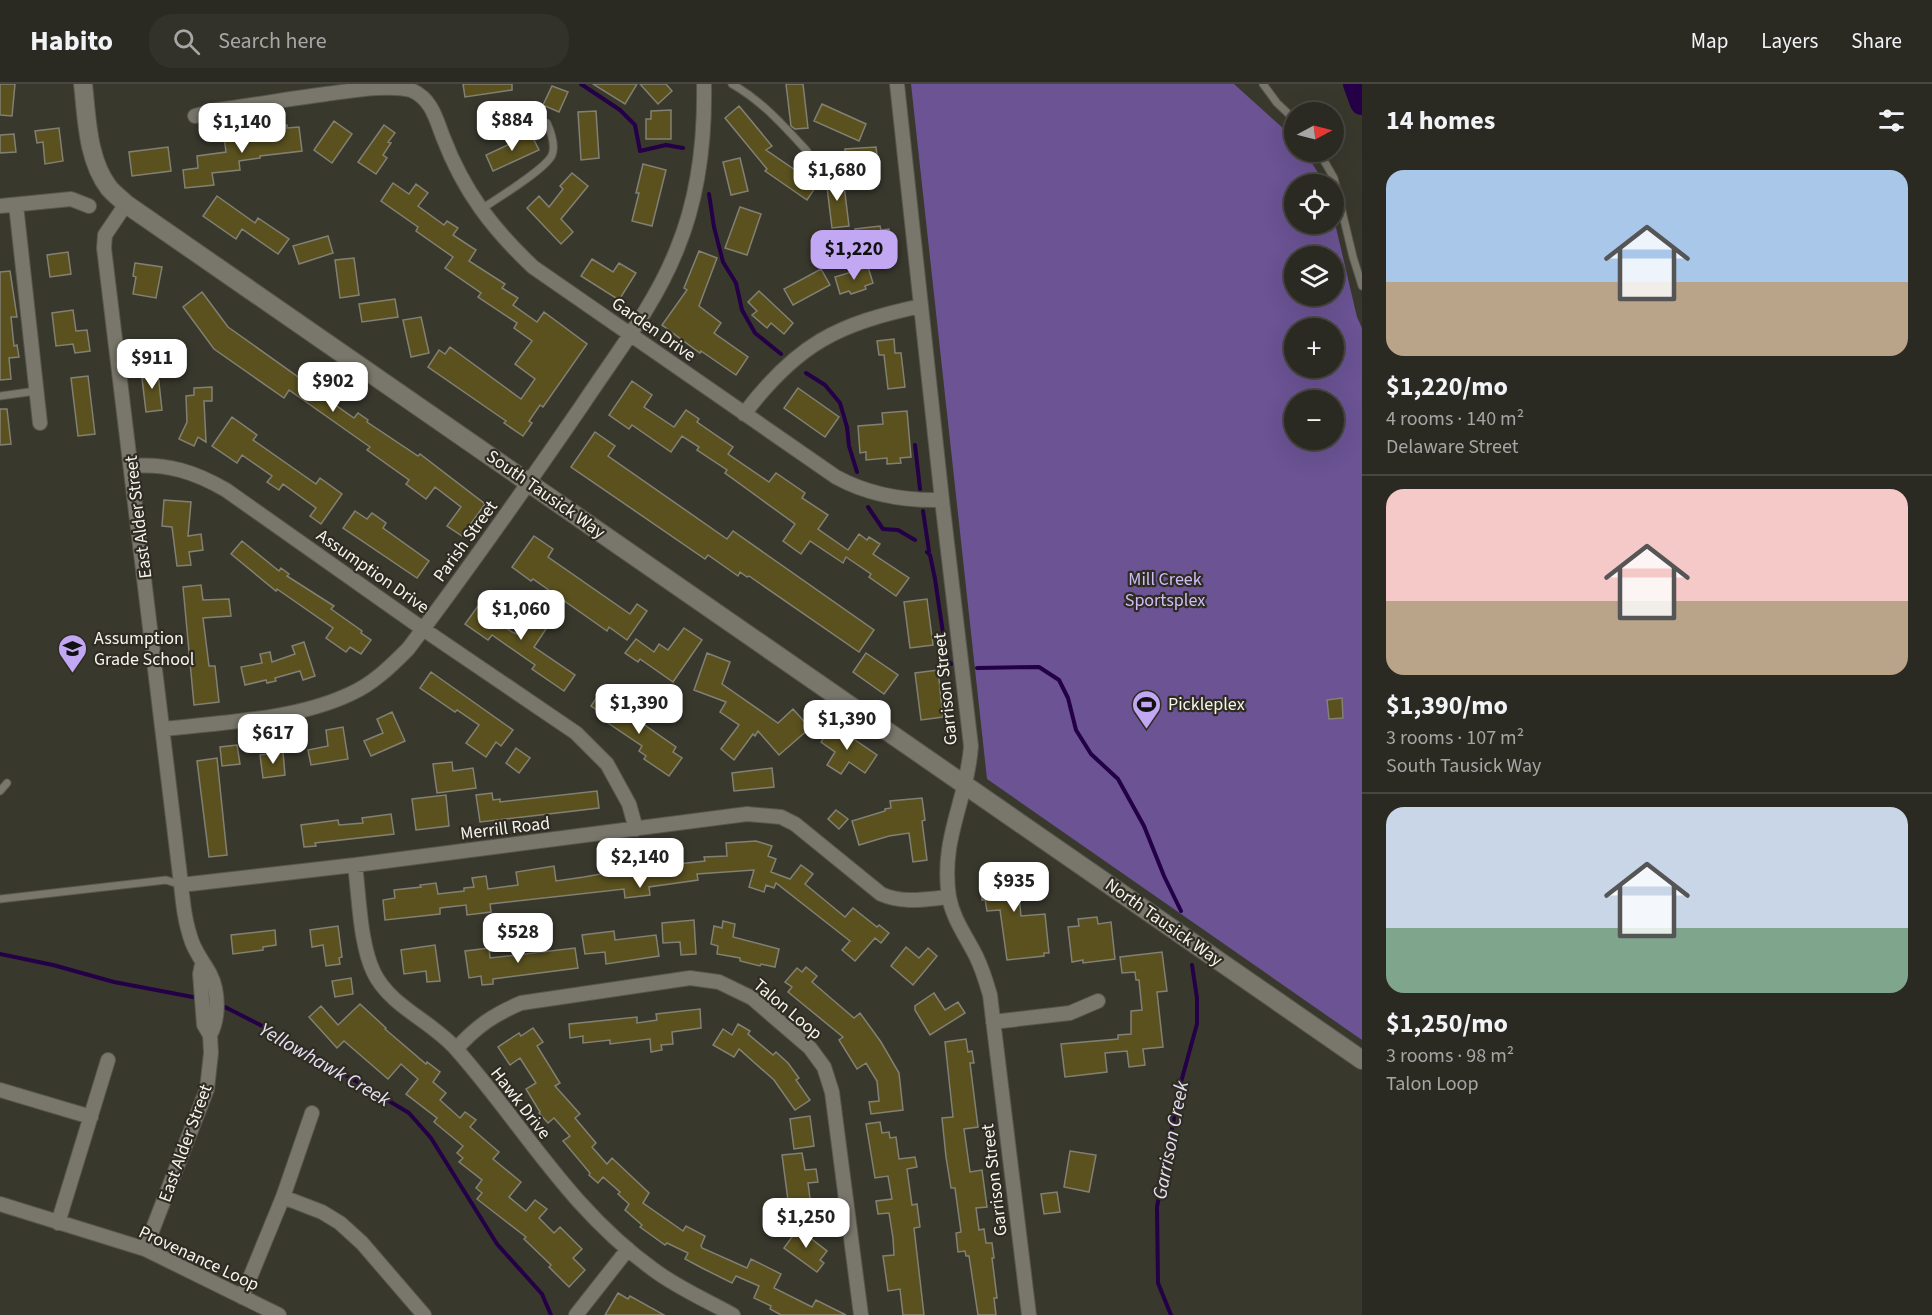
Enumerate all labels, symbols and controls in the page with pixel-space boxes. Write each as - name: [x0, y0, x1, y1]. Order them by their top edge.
- search box: [149, 14, 569, 68]
- text: Habito: [30, 21, 113, 61]
- icon: search: [170, 25, 203, 58]
- text: Search here: [218, 25, 327, 57]
- text: Map: [1691, 26, 1728, 56]
- text: Layers: [1761, 26, 1818, 56]
- text: Share: [1851, 26, 1902, 56]
- pin: $884: [476, 101, 548, 152]
- north arrow: [1284, 102, 1344, 162]
- map controls: [1284, 102, 1344, 450]
- text: 14 homes: [1386, 102, 1495, 139]
- pin: $1,140: [193, 103, 291, 154]
- icon: filters: [1875, 104, 1908, 137]
- text: $884: [491, 106, 533, 134]
- text: $1,140: [213, 108, 271, 136]
- pin: $1,680: [788, 151, 886, 202]
- text: $1,680: [808, 156, 866, 184]
- button: locate: [1284, 174, 1344, 234]
- icon: home: [1593, 209, 1701, 317]
- pin: $1,220: [805, 230, 903, 281]
- text: $1,220: [825, 235, 883, 263]
- button: layers: [1284, 246, 1344, 306]
- street label: Garden Drive: [607, 291, 701, 368]
- button: +: [1284, 318, 1344, 378]
- pin: $911: [116, 339, 188, 390]
- text: $911: [131, 344, 173, 372]
- pin: $902: [297, 362, 369, 413]
- text: $902: [312, 367, 354, 395]
- text: $1,220/mo: [1386, 368, 1508, 405]
- button: −: [1284, 390, 1344, 450]
- text: 4 rooms · 140 m²: [1386, 405, 1524, 433]
- text: Delaware Street: [1386, 433, 1518, 461]
- street label: South Tausick Way: [481, 444, 611, 545]
- street label: East Alder Street: [119, 454, 158, 580]
- street label: Parish Street: [427, 495, 503, 587]
- street label: Assumption Drive: [311, 523, 434, 620]
- icon: home: [1593, 528, 1701, 636]
- park label: Mill Creek Sportsplex: [1125, 567, 1205, 613]
- pin: $1,060: [472, 590, 570, 641]
- text: $1,060: [492, 595, 550, 623]
- place label: Assumption Grade School: [94, 626, 194, 672]
- street label: Garrison Street: [927, 631, 964, 746]
- school or university icon: Assumption Grade School: [57, 632, 89, 674]
- pin: $1,390: [590, 684, 688, 735]
- text: $1,390/mo: [1386, 687, 1508, 724]
- sports icon: Pickleplex: [1131, 688, 1163, 730]
- text: $1,390: [610, 689, 668, 717]
- place label: Pickleplex: [1168, 692, 1245, 717]
- pin: $1,390: [798, 700, 896, 751]
- text: $1,390: [818, 705, 876, 733]
- pin: $617: [237, 714, 309, 765]
- text: $617: [252, 719, 294, 747]
- text: 3 rooms · 107 m²: [1386, 724, 1524, 752]
- text: South Tausick Way: [1386, 752, 1541, 780]
- street label: Merrill Road: [459, 811, 551, 846]
- pin: $2,140: [591, 838, 689, 889]
- text: $2,140: [611, 843, 669, 871]
- icon: home: [1593, 846, 1701, 954]
- pin: $935: [978, 862, 1050, 913]
- text: $935: [993, 867, 1035, 895]
- street label: North Tausick Way: [1100, 872, 1228, 973]
- pin: $528: [482, 913, 554, 964]
- text: $528: [497, 918, 539, 946]
- street label: Talon Loop: [748, 973, 828, 1046]
- text: $1,250/mo: [1386, 1005, 1508, 1042]
- water label: Yellowhawk Creek: [254, 1016, 396, 1114]
- text: 3 rooms · 98 m²: [1386, 1042, 1514, 1070]
- street label: Hawk Drive: [485, 1062, 557, 1145]
- text: Talon Loop: [1386, 1070, 1479, 1098]
- water label: Garrison Creek: [1146, 1078, 1196, 1202]
- street label: East Alder Street: [153, 1081, 218, 1206]
- street label: Garrison Street: [975, 1122, 1014, 1238]
- pin: $1,250: [757, 1198, 855, 1249]
- text: $1,250: [777, 1203, 835, 1231]
- street label: Provenance Loop: [134, 1220, 263, 1297]

